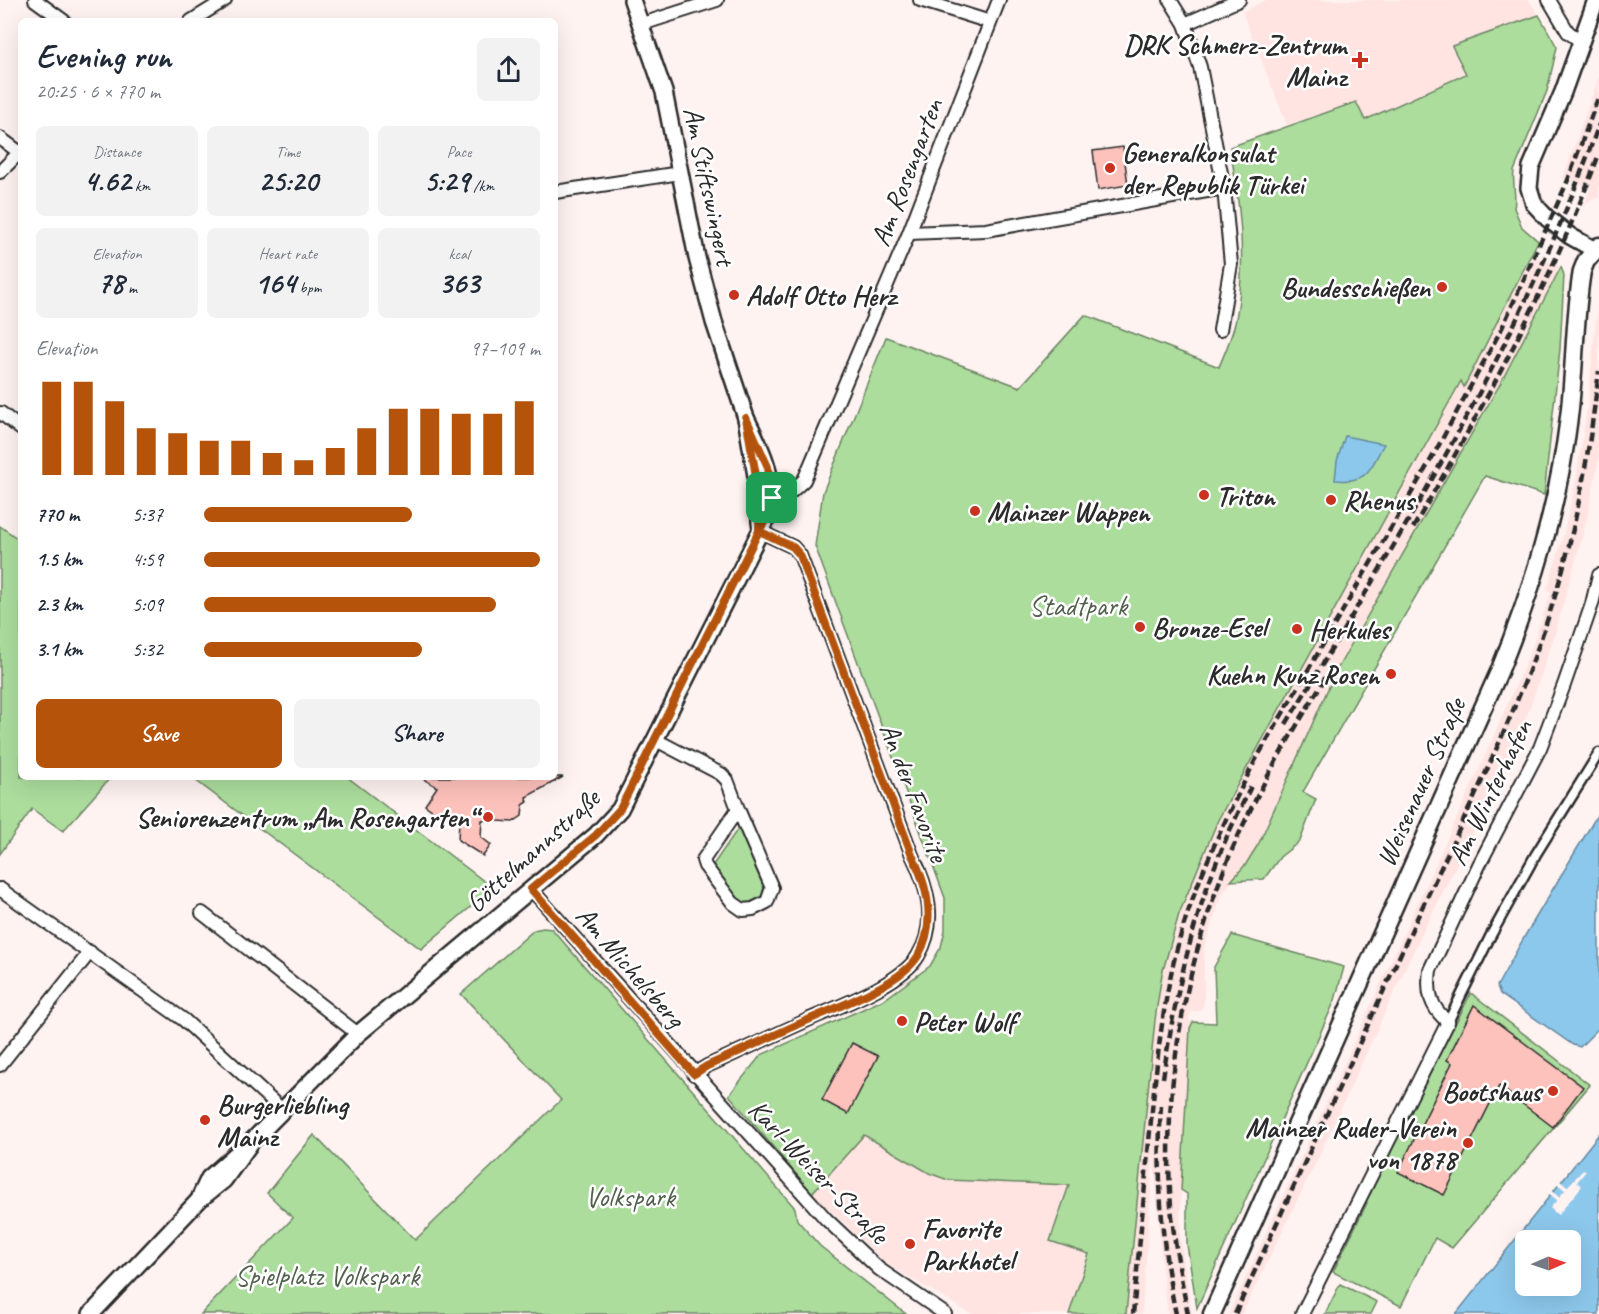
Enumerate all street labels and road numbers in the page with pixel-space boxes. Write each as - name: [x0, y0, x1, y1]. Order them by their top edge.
- street label: Am Rosengarten: [862, 92, 951, 251]
- street label: Am Stiftswingert: [676, 104, 744, 271]
- street label: Weisenauer Straße: [1368, 691, 1474, 872]
- street label: Am Winterhafen: [1439, 712, 1540, 871]
- street label: An der Favorite: [872, 718, 958, 868]
- street label: Göttelmannstraße: [458, 780, 608, 920]
- street label: Am Michelsberg: [568, 898, 694, 1036]
- street label: Karl-Weiser-Straße: [741, 1092, 898, 1252]

